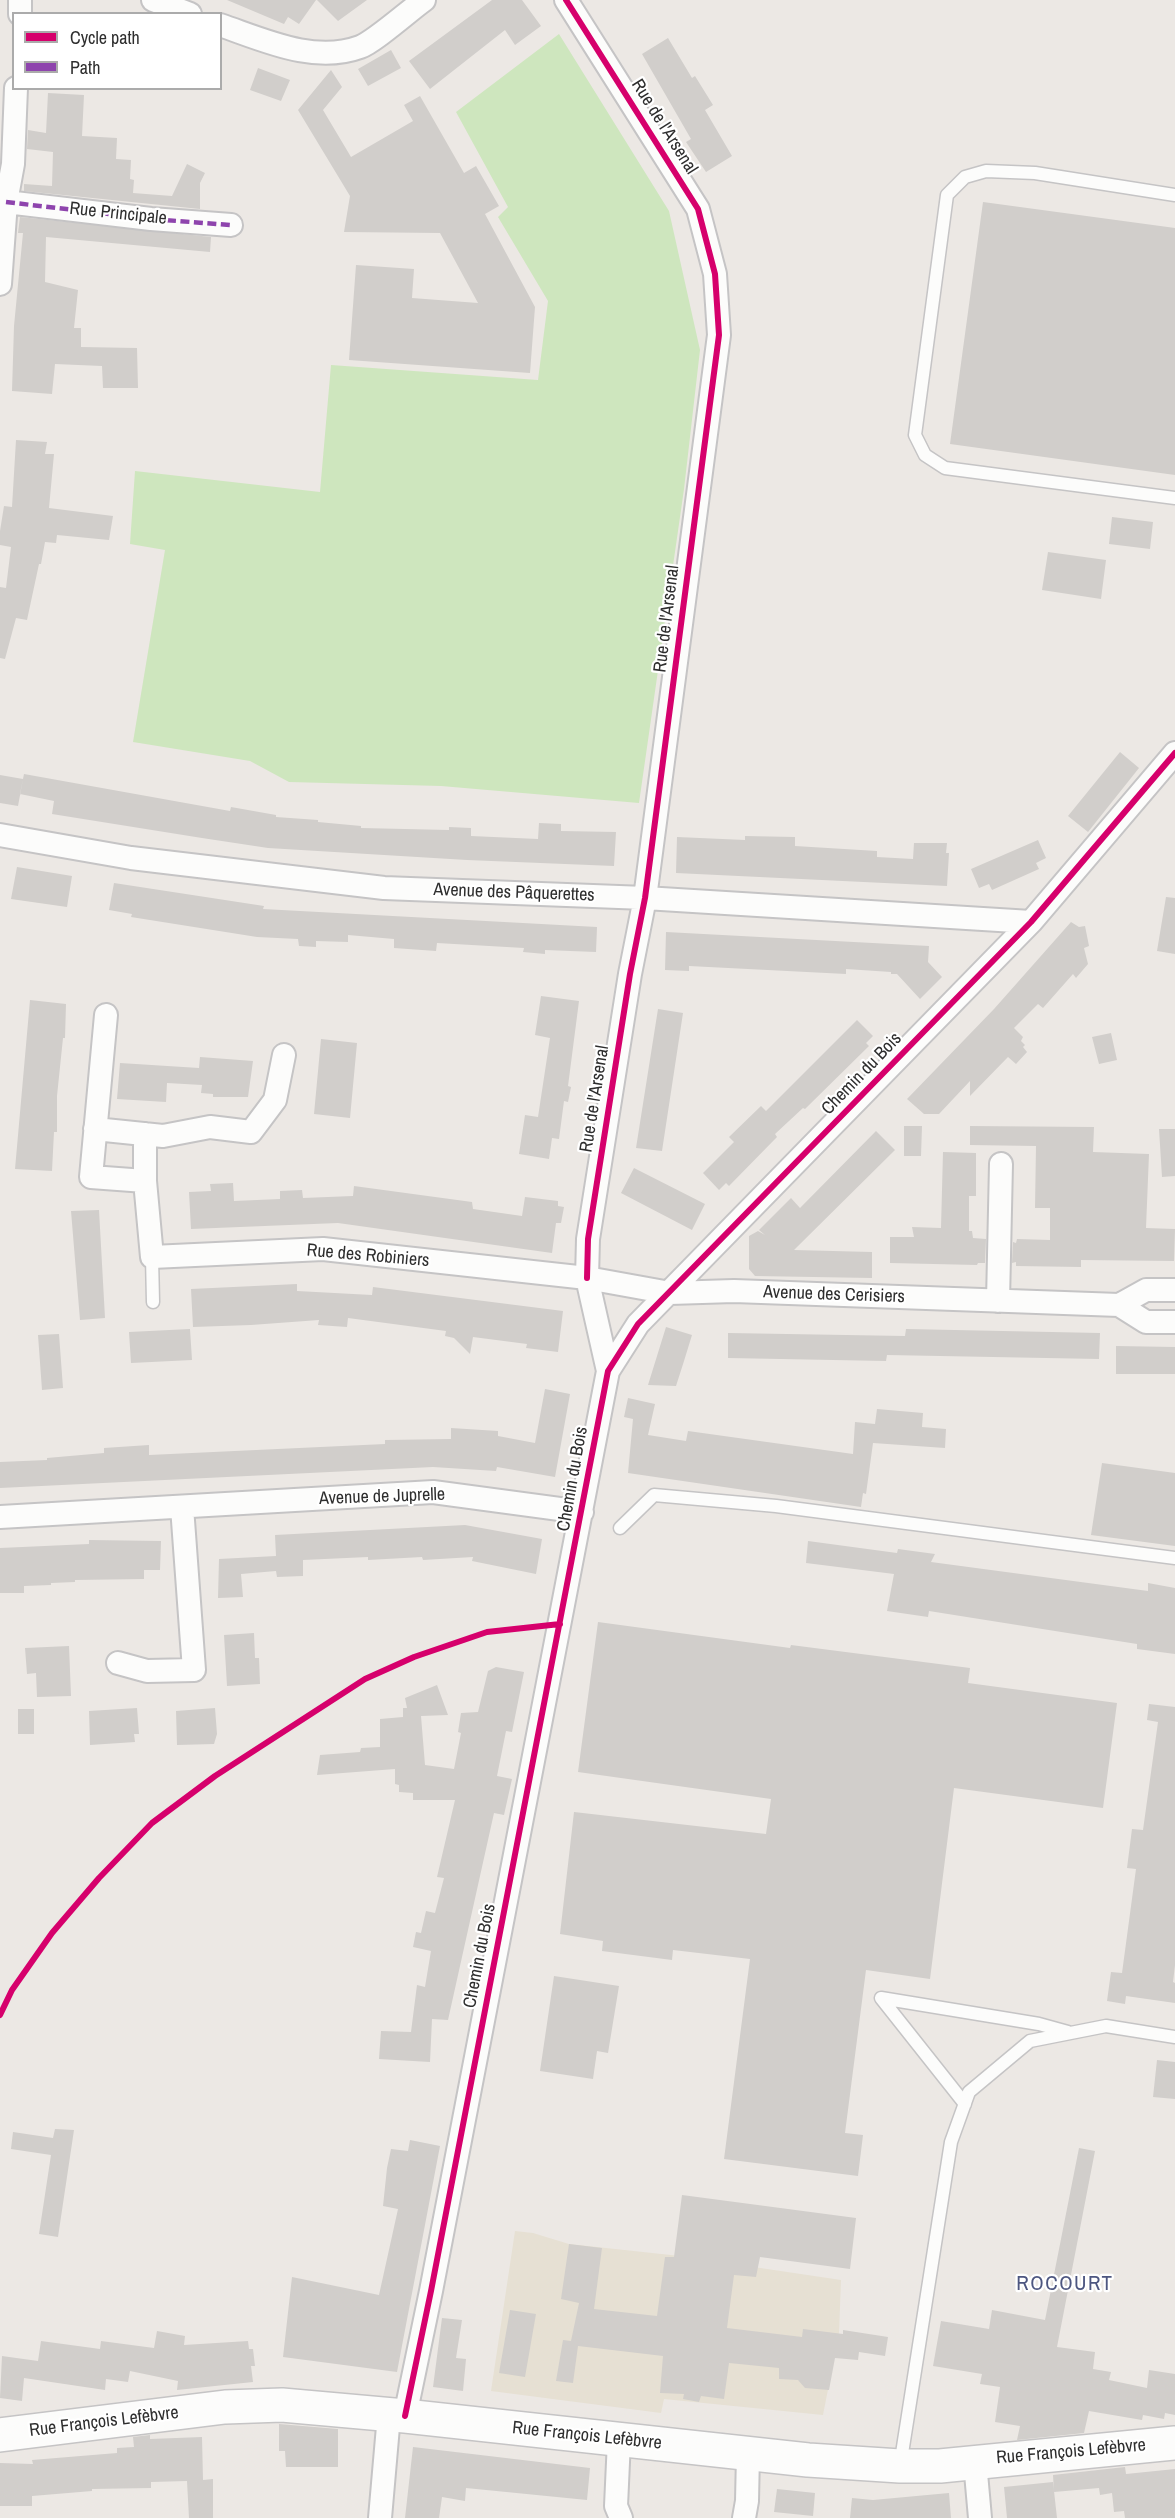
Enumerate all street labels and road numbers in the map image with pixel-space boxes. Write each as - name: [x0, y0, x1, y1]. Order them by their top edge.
- street label: Rue de l'Arsenal: [626, 76, 702, 178]
- street label: Rue Principale: [68, 198, 168, 230]
- street label: Rue de l'Arsenal: [650, 564, 684, 674]
- street label: Avenue des Pâquerettes: [433, 879, 595, 907]
- street label: Chemin du Bois: [817, 1028, 907, 1120]
- street label: Rue de l'Arsenal: [576, 1044, 614, 1154]
- street label: Rue des Robiniers: [306, 1240, 430, 1272]
- street label: Avenue des Cerisiers: [763, 1282, 905, 1308]
- street label: Chemin du Bois: [553, 1425, 593, 1533]
- street label: Avenue de Juprelle: [319, 1484, 445, 1510]
- street label: Chemin du Bois: [459, 1902, 501, 2010]
- street label: Rue François Lefèbvre: [28, 2402, 180, 2442]
- street label: Rue François Lefèbvre: [511, 2417, 663, 2455]
- street label: Rue François Lefèbvre: [995, 2435, 1147, 2469]

